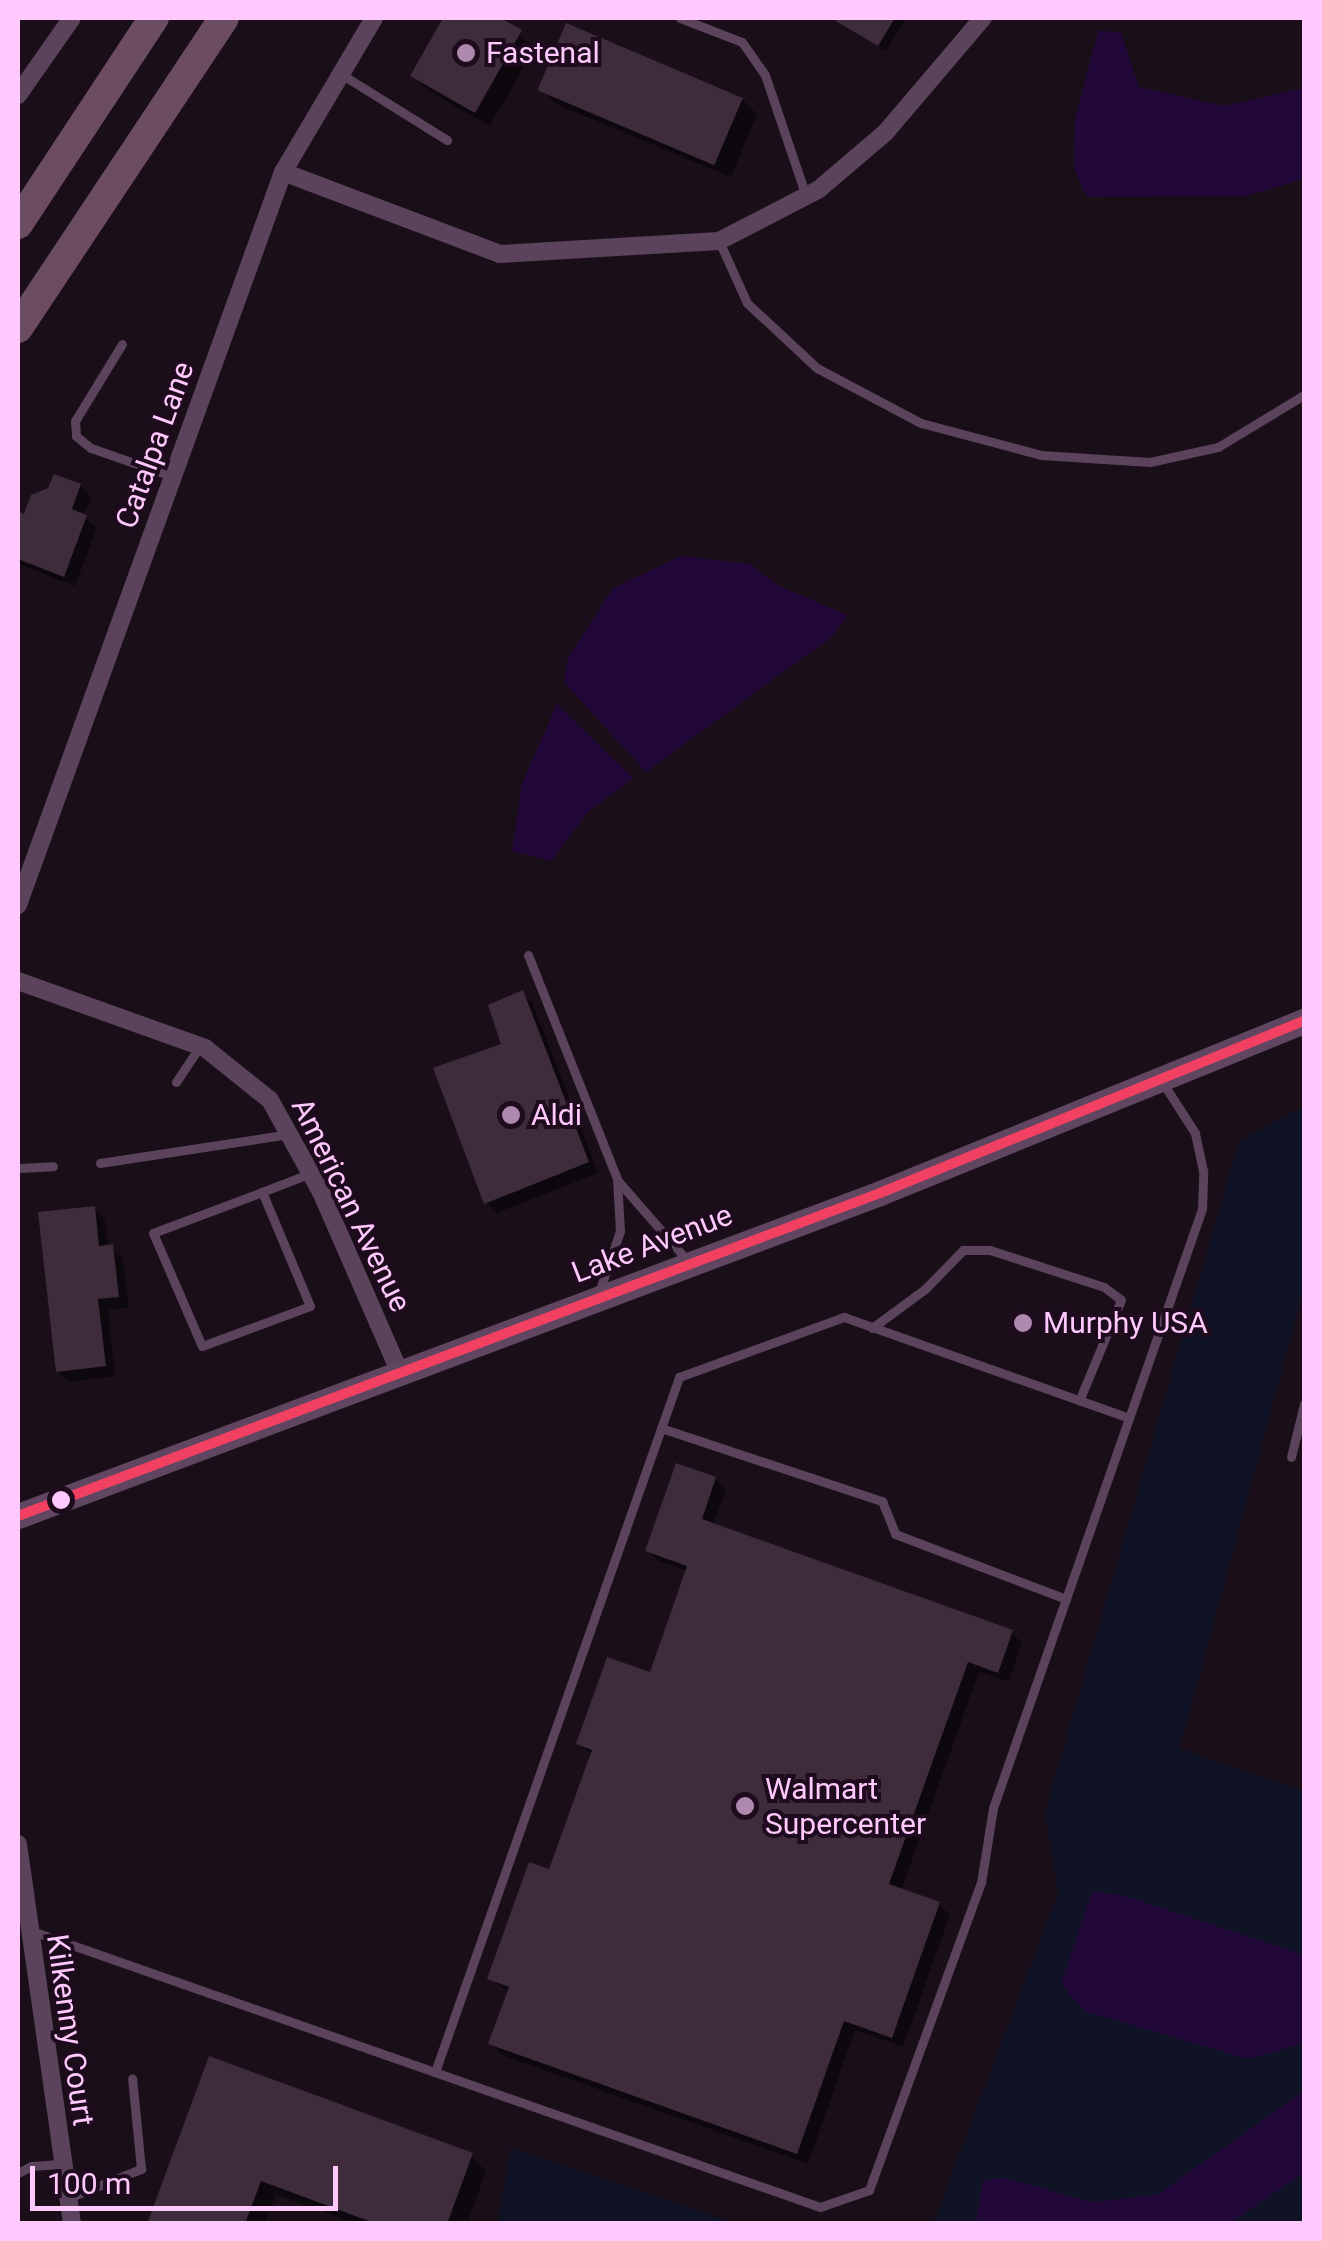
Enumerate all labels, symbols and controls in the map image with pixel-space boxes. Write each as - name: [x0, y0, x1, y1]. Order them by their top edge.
- place label: Fastenal: [486, 35, 600, 71]
- marker: Fastenal: [455, 42, 477, 64]
- street label: Catalpa Lane: [108, 357, 202, 533]
- street label: American Avenue: [284, 1092, 418, 1318]
- place label: Aldi: [531, 1097, 582, 1133]
- marker: Aldi: [500, 1104, 522, 1126]
- street label: Lake Avenue: [567, 1197, 737, 1291]
- place label: Murphy USA: [1043, 1305, 1208, 1341]
- marker: Murphy USA: [1012, 1312, 1034, 1334]
- unlabelled marker: [51, 1490, 71, 1510]
- place label: Walmart Supercenter: [765, 1771, 926, 1842]
- marker: Walmart Supercenter: [734, 1795, 756, 1817]
- street label: Kilkenny Court: [39, 1932, 101, 2128]
- scale bar: [35, 2146, 342, 2208]
- text: 100 m: [47, 2166, 131, 2201]

